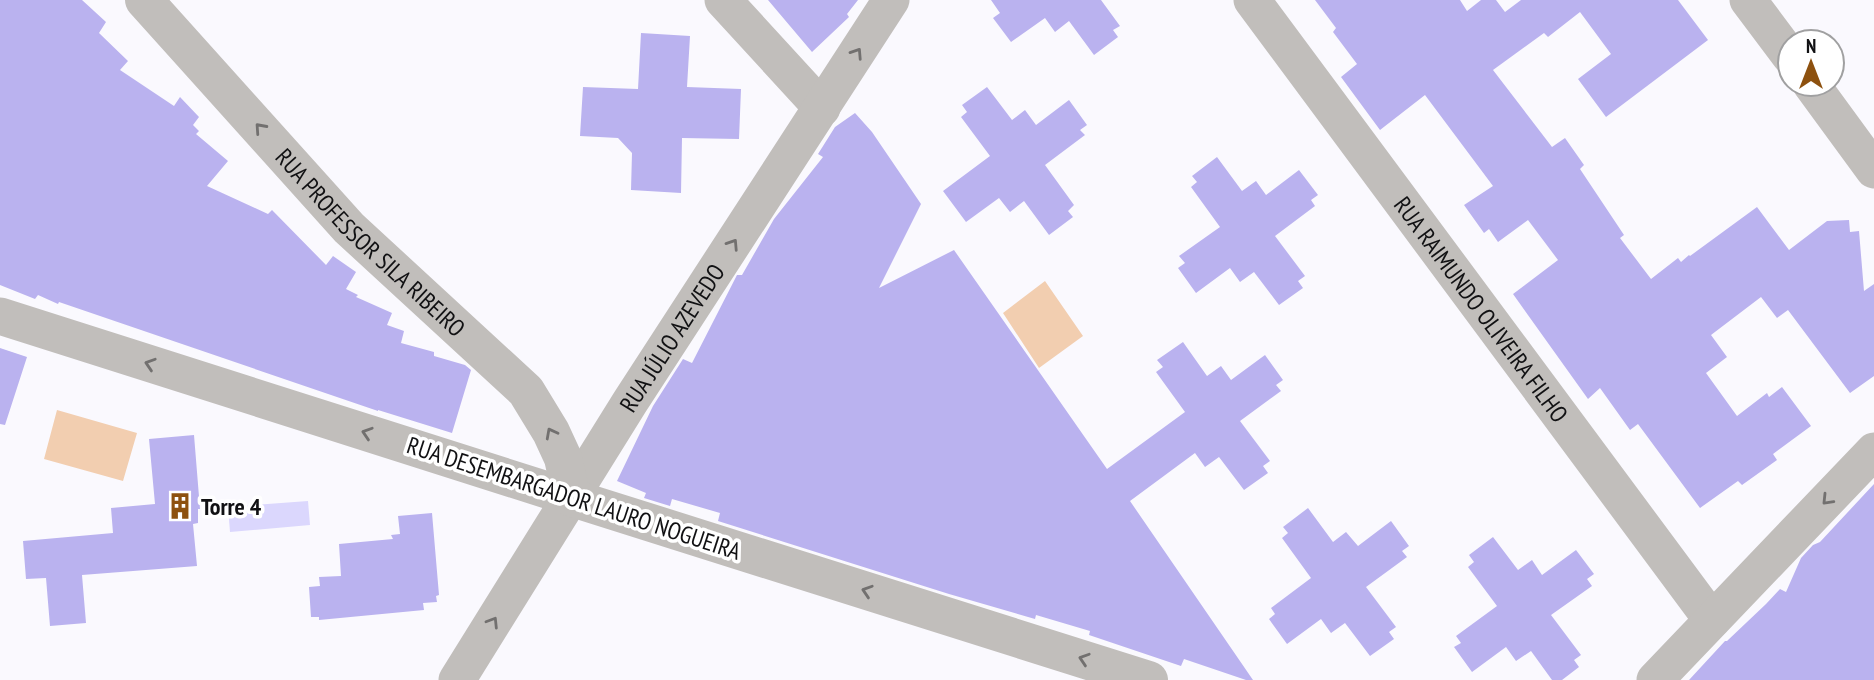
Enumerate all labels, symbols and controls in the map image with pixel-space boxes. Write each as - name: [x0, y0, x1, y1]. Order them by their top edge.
- north arrow: [1776, 28, 1846, 98]
- text: N: [1806, 34, 1816, 58]
- one-way arrow: [849, 48, 861, 61]
- one-way arrow: [255, 123, 268, 136]
- street label: RUA PROFESSOR SILA RIBEIRO: [269, 142, 472, 343]
- street label: RUA RAIMUNDO OLIVEIRA FILHO: [1388, 190, 1575, 428]
- one-way arrow: [725, 239, 738, 252]
- street label: RUA JÚLIO AZEVEDO: [612, 258, 731, 418]
- one-way arrow: [145, 358, 157, 372]
- one-way arrow: [361, 426, 373, 441]
- one-way arrow: [546, 428, 559, 441]
- street label: RUA DESEMBARGADOR LAURO NOGUEIRA: [403, 429, 745, 567]
- building icon: Torre 4: [165, 491, 195, 521]
- place label: Torre 4: [201, 491, 262, 522]
- one-way arrow: [1822, 492, 1835, 505]
- one-way arrow: [861, 584, 873, 599]
- one-way arrow: [485, 617, 498, 630]
- one-way arrow: [1078, 653, 1090, 668]

